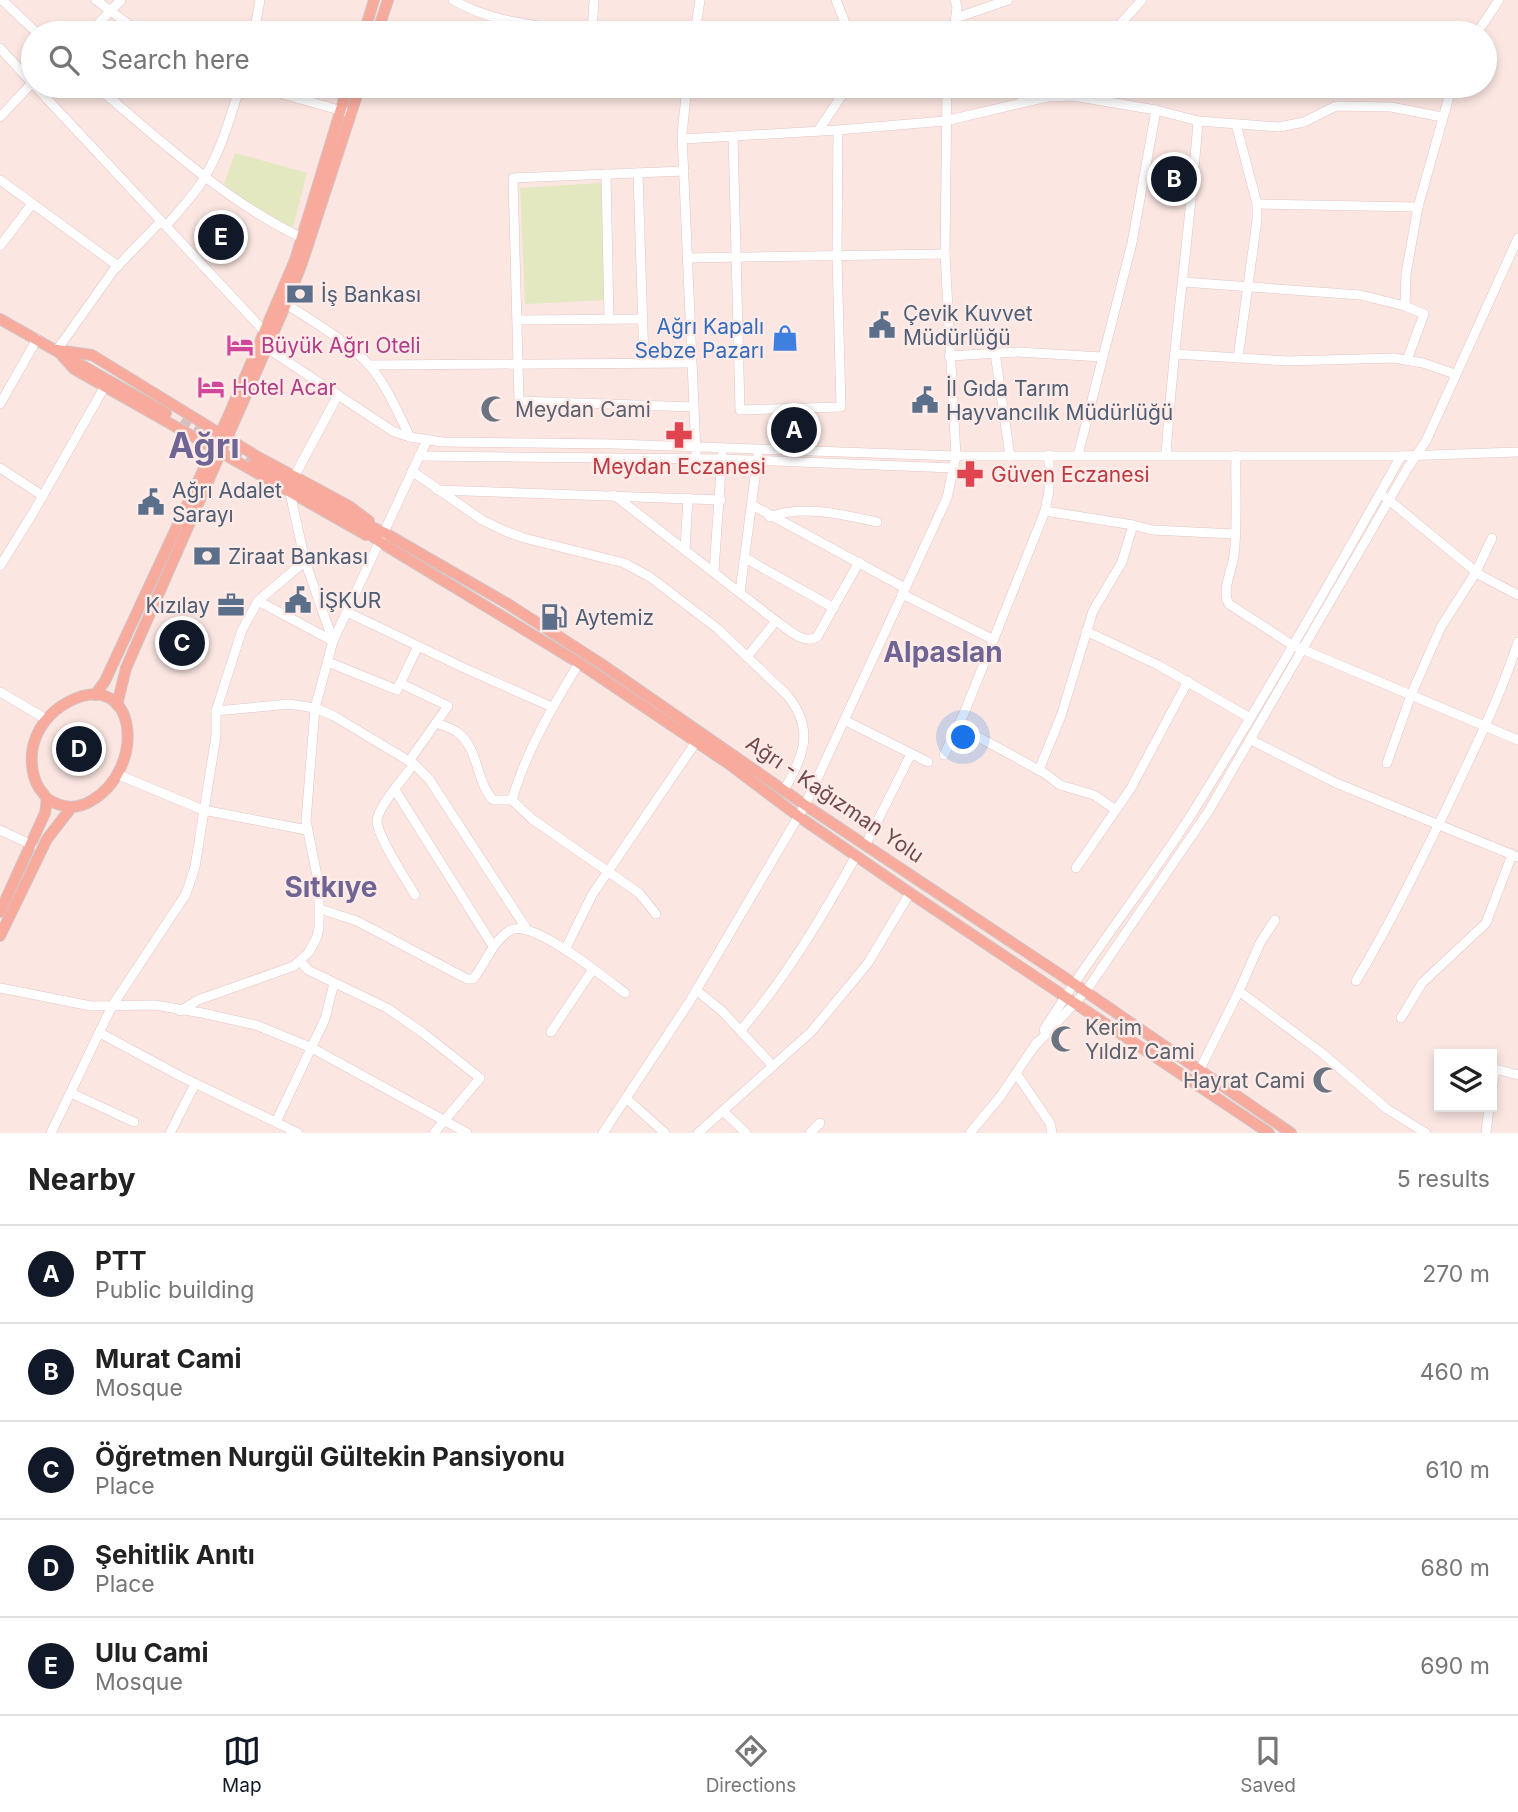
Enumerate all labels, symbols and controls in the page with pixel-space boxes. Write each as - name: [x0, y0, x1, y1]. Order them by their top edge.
- search box: [21, 21, 1497, 98]
- icon: search: [45, 41, 83, 79]
- text: Search here: [101, 44, 250, 75]
- pin: B: [1151, 153, 1197, 205]
- pin: E: [198, 211, 244, 263]
- bank icon: İş Bankası: [285, 279, 315, 309]
- place label: İş Bankası: [321, 281, 421, 307]
- place label: Çevik Kuvvet Müdürlüğü: [903, 301, 1033, 350]
- public building icon: Çevik Kuvvet Müdürlüğü: [867, 310, 897, 340]
- place label: Ağrı Kapalı Sebze Pazarı: [634, 314, 764, 363]
- shop icon: Ağrı Kapalı Sebze Pazarı: [770, 323, 800, 353]
- hotel icon: Büyük Ağrı Oteli: [225, 330, 255, 360]
- place label: Büyük Ağrı Oteli: [261, 333, 421, 358]
- hotel icon: Hotel Acar: [196, 372, 226, 402]
- place label: Hotel Acar: [232, 375, 337, 400]
- place label: İl Gıda Tarım Hayvancılık Müdürlüğü: [946, 375, 1173, 425]
- public building icon: İl Gıda Tarım Hayvancılık Müdürlüğü: [910, 385, 940, 415]
- mosque icon: Meydan Cami: [479, 394, 509, 424]
- place label: Meydan Cami: [515, 397, 651, 422]
- pin: A: [771, 404, 817, 456]
- pharmacy icon: Meydan Eczanesi: [664, 420, 694, 450]
- district label: Ağrı: [168, 424, 240, 466]
- place label: Meydan Eczanesi: [592, 454, 766, 479]
- pharmacy icon: Güven Eczanesi: [955, 459, 985, 489]
- place label: Güven Eczanesi: [991, 462, 1150, 487]
- place label: Ağrı Adalet Sarayı: [172, 478, 282, 527]
- public building icon: Ağrı Adalet Sarayı: [136, 487, 166, 517]
- bank icon: Ziraat Bankası: [192, 541, 222, 571]
- place label: Ziraat Bankası: [228, 544, 368, 569]
- public building icon: İŞKUR: [283, 585, 313, 615]
- place label: İŞKUR: [319, 587, 381, 613]
- office icon: Kızılay: [216, 590, 246, 620]
- place label: Kızılay: [145, 593, 210, 618]
- fuel station icon: Aytemiz: [539, 602, 569, 632]
- place label: Aytemiz: [575, 605, 654, 630]
- pin: C: [159, 617, 205, 669]
- district label: Alpaslan: [883, 635, 1003, 669]
- your location: [946, 720, 980, 754]
- pin: D: [56, 723, 102, 775]
- street label: Ağrı - Kağızman Yolu: [741, 730, 929, 868]
- district label: Sıtkıye: [284, 870, 378, 904]
- place label: Kerim Yıldız Cami: [1085, 1015, 1195, 1064]
- mosque icon: Kerim Yıldız Cami: [1049, 1024, 1079, 1054]
- map controls: [1434, 1049, 1497, 1112]
- button: layers: [1434, 1049, 1497, 1112]
- mosque icon: Hayrat Cami: [1311, 1065, 1341, 1095]
- place label: Hayrat Cami: [1183, 1068, 1305, 1093]
- text: Nearby: [28, 1161, 136, 1197]
- text: 5 results: [1397, 1165, 1490, 1193]
- text: PTT: [95, 1245, 147, 1276]
- text: A: [42, 1260, 60, 1288]
- text: 270 m: [1422, 1260, 1490, 1288]
- text: Public building: [95, 1276, 254, 1304]
- text: Murat Cami: [95, 1343, 242, 1374]
- text: B: [43, 1358, 59, 1386]
- text: 460 m: [1420, 1358, 1490, 1386]
- text: Mosque: [95, 1374, 183, 1402]
- text: Öğretmen Nurgül Gültekin Pansiyonu: [95, 1441, 565, 1472]
- text: C: [42, 1456, 60, 1484]
- text: 610 m: [1425, 1456, 1490, 1484]
- text: Place: [95, 1472, 155, 1500]
- text: Şehitlik Anıtı: [95, 1539, 255, 1570]
- text: D: [43, 1554, 59, 1582]
- text: 680 m: [1420, 1554, 1490, 1582]
- text: Place: [95, 1570, 155, 1598]
- text: Ulu Cami: [95, 1637, 209, 1668]
- text: E: [44, 1652, 58, 1680]
- text: 690 m: [1420, 1652, 1490, 1680]
- text: Mosque: [95, 1668, 183, 1696]
- tab: Map: [222, 1732, 262, 1797]
- tab: Directions: [706, 1732, 796, 1797]
- tab: Saved: [1240, 1732, 1296, 1797]

